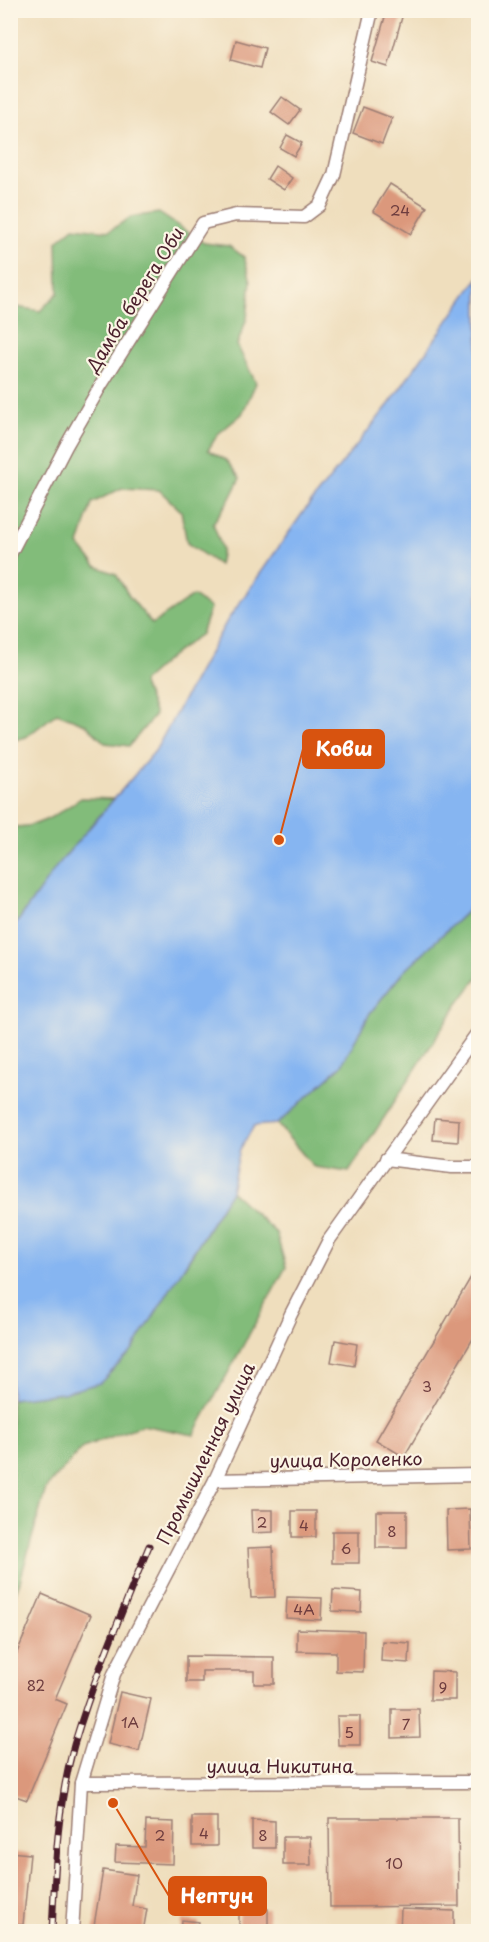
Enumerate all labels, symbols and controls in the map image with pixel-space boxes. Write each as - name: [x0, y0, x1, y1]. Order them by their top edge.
- house number: 24: [390, 198, 410, 221]
- street label: Дамба берега Оби: [78, 221, 190, 378]
- callout: Ковш: [303, 730, 384, 768]
- text: Ковш: [315, 733, 373, 763]
- street label: Промышленная улица: [149, 1357, 261, 1549]
- house number: 3: [422, 1374, 432, 1397]
- street label: улица Короленко: [269, 1444, 423, 1474]
- house number: 2: [257, 1510, 267, 1533]
- house number: 4: [299, 1513, 309, 1536]
- house number: 8: [387, 1519, 397, 1542]
- house number: 6: [341, 1536, 351, 1559]
- house number: 4А: [293, 1597, 315, 1620]
- house number: 82: [27, 1673, 45, 1696]
- house number: 9: [439, 1675, 447, 1698]
- house number: 1А: [121, 1710, 139, 1733]
- house number: 7: [402, 1712, 411, 1735]
- house number: 5: [344, 1720, 354, 1743]
- street label: улица Никитина: [206, 1752, 354, 1779]
- house number: 4: [199, 1821, 209, 1844]
- house number: 2: [155, 1823, 165, 1846]
- house number: 8: [258, 1823, 268, 1846]
- house number: 10: [385, 1851, 403, 1874]
- callout: Нептун: [169, 1877, 266, 1915]
- text: Нептун: [181, 1880, 253, 1910]

